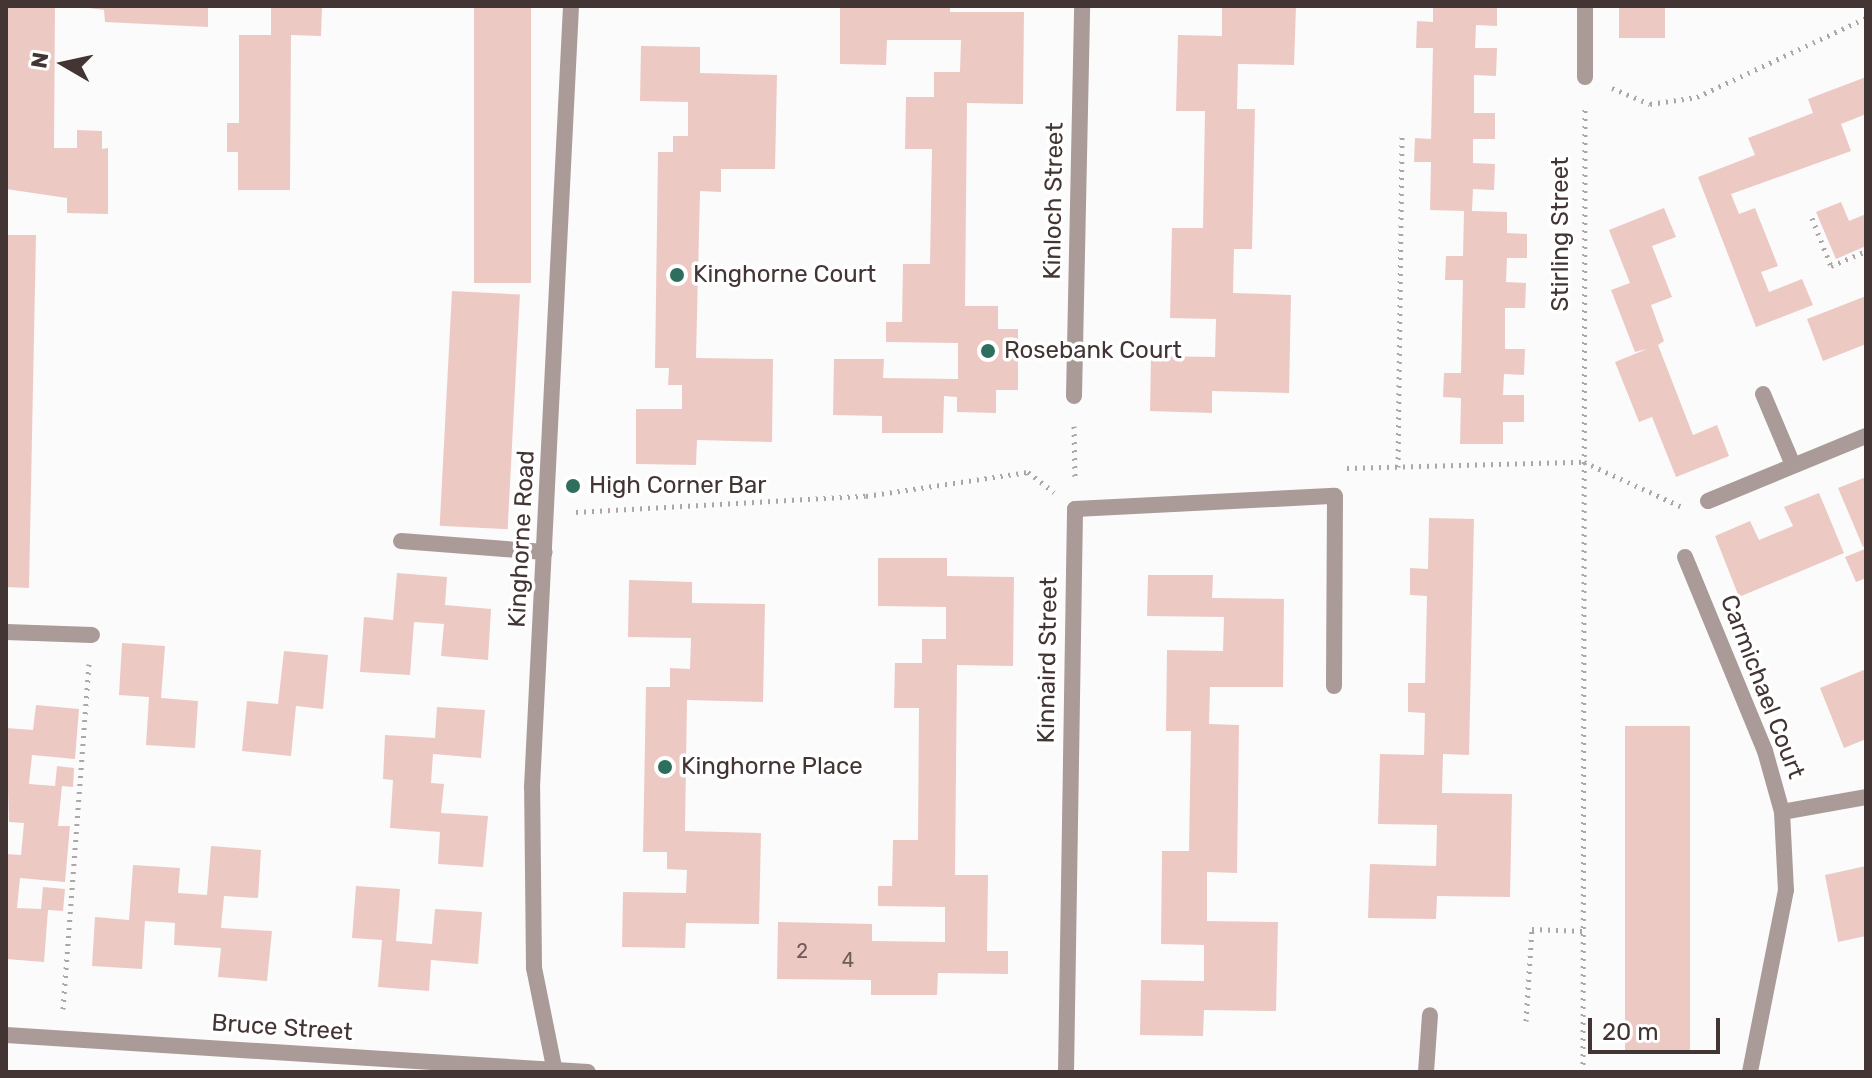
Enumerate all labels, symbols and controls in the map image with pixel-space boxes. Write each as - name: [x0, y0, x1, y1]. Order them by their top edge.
- north arrow: [24, 24, 104, 104]
- text: N: [25, 50, 54, 70]
- street label: Kinloch Street: [1038, 122, 1070, 280]
- street label: Stirling Street: [1547, 156, 1575, 312]
- place label: Kinghorne Court: [693, 261, 876, 289]
- marker: Kinghorne Court: [668, 266, 686, 284]
- place label: Rosebank Court: [1004, 337, 1182, 365]
- marker: Rosebank Court: [979, 342, 997, 360]
- street label: Kinghorne Road: [503, 450, 541, 628]
- place label: High Corner Bar: [589, 472, 767, 500]
- marker: High Corner Bar: [564, 477, 582, 495]
- street label: Kinnaird Street: [1032, 576, 1064, 744]
- street label: Carmichael Court: [1714, 591, 1810, 783]
- place label: Kinghorne Place: [681, 753, 863, 781]
- marker: Kinghorne Place: [656, 758, 674, 776]
- house number: 2: [796, 939, 808, 963]
- house number: 4: [842, 948, 854, 972]
- scale bar: [1592, 1002, 1724, 1052]
- street label: Bruce Street: [210, 1009, 354, 1047]
- text: 20 m: [1602, 1018, 1659, 1046]

